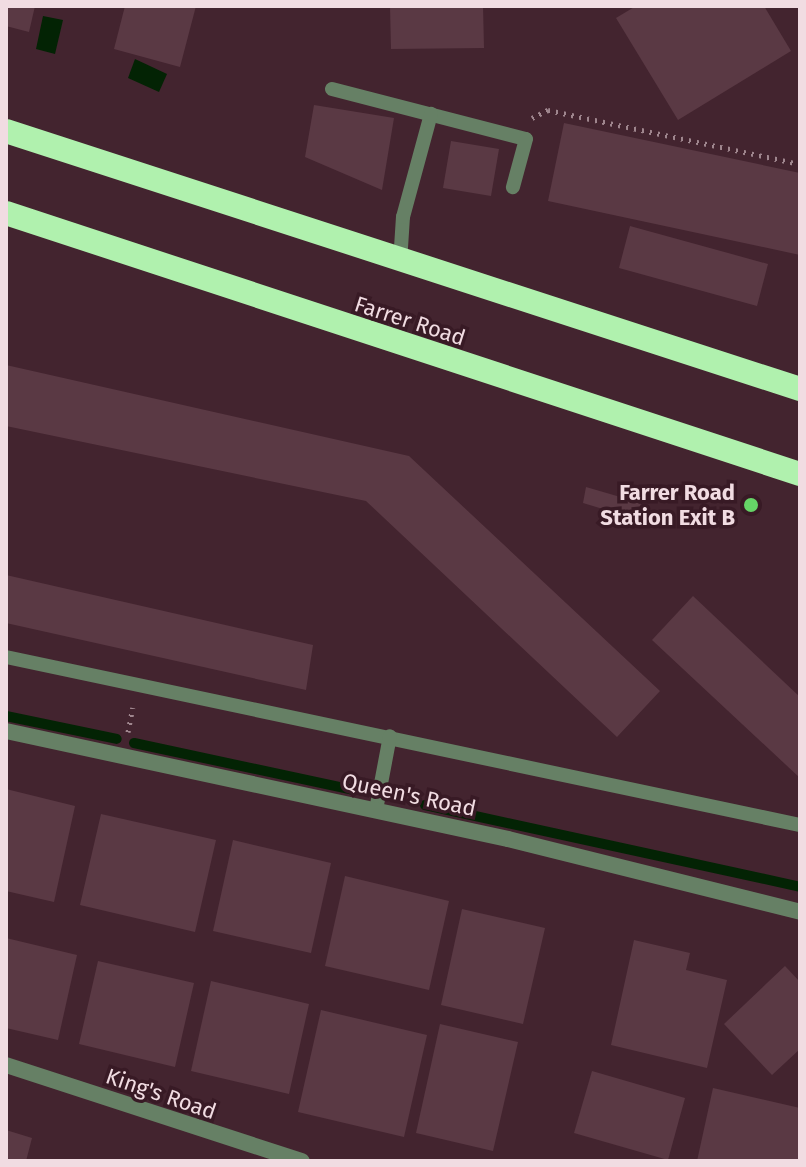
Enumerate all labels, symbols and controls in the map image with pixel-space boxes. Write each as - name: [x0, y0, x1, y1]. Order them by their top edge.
- street label: Farrer Road: [351, 291, 469, 351]
- place label: Farrer Road Station Exit B: [600, 479, 735, 530]
- marker: Farrer Road Station Exit B: [742, 496, 760, 514]
- street label: Queen's Road: [340, 768, 478, 822]
- street label: King's Road: [102, 1063, 220, 1125]

